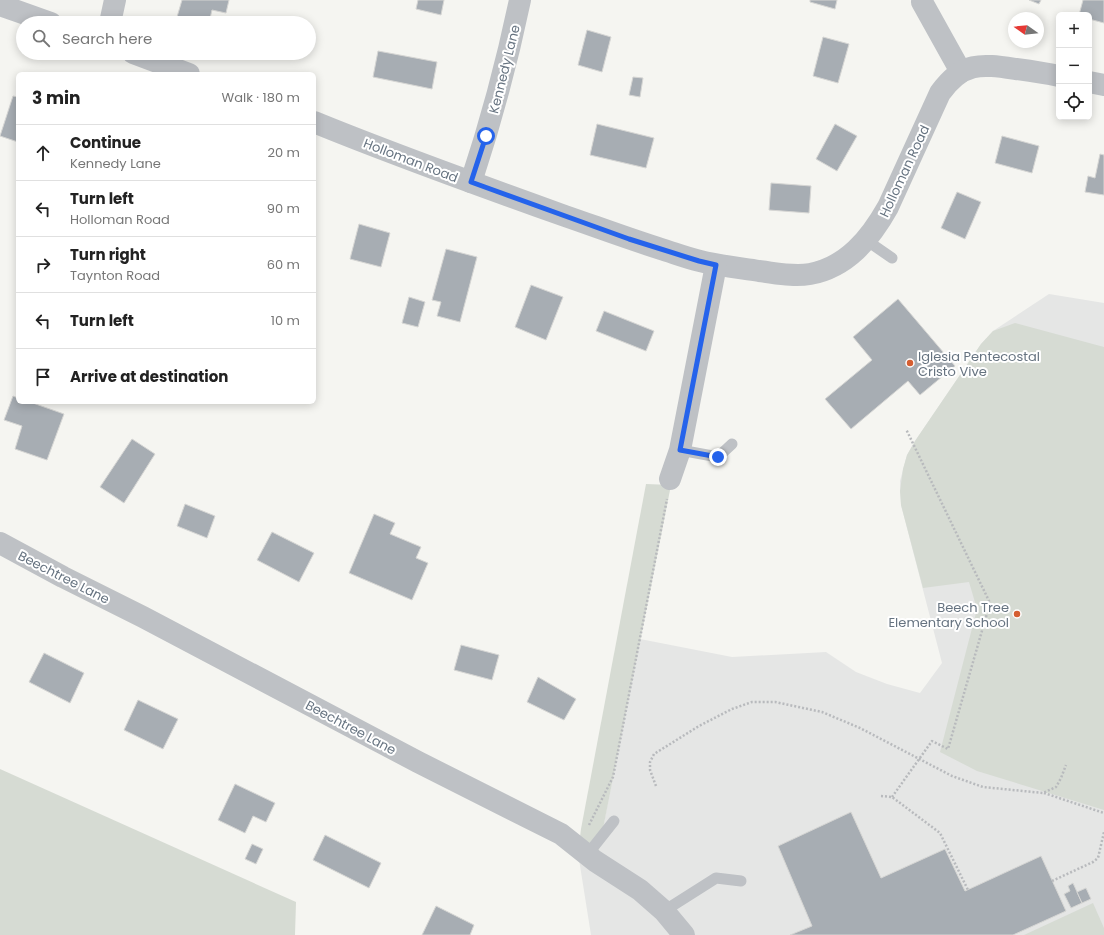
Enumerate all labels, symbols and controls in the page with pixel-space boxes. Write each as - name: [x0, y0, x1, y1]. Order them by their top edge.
- north arrow: [1008, 12, 1044, 48]
- map controls: [1056, 12, 1092, 120]
- button: +: [1056, 12, 1092, 48]
- search box: [16, 16, 316, 60]
- street label: Kennedy Lane: [484, 23, 525, 116]
- icon: search: [30, 27, 52, 49]
- text: Search here: [62, 28, 152, 49]
- button: −: [1056, 48, 1092, 84]
- button: locate: [1056, 84, 1092, 120]
- text: 3 min: [32, 86, 80, 110]
- text: Walk · 180 m: [222, 88, 300, 107]
- street label: Holloman Road: [875, 122, 934, 220]
- route start: [477, 127, 495, 145]
- text: Continue: [70, 132, 141, 153]
- street label: Holloman Road: [361, 134, 461, 187]
- icon: ahead: [32, 142, 54, 164]
- text: 20 m: [267, 143, 300, 162]
- text: Kennedy Lane: [70, 154, 161, 173]
- text: Turn left: [70, 188, 134, 209]
- icon: left: [32, 198, 54, 220]
- text: 90 m: [267, 199, 300, 218]
- text: Holloman Road: [70, 210, 170, 229]
- text: Turn right: [70, 244, 146, 265]
- icon: right: [32, 254, 54, 276]
- text: 60 m: [267, 255, 300, 274]
- text: Taynton Road: [70, 266, 160, 285]
- icon: left: [32, 310, 54, 332]
- text: Turn left: [70, 310, 134, 331]
- text: 10 m: [271, 311, 300, 330]
- place label: Iglesia Pentecostal Cristo Vive: [918, 347, 1040, 381]
- marker: Iglesia Pentecostal Cristo Vive: [905, 358, 915, 368]
- icon: arrive: [32, 366, 54, 388]
- text: Arrive at destination: [70, 366, 228, 387]
- route end: [709, 448, 727, 466]
- street label: Beechtree Lane: [15, 546, 113, 609]
- place label: Beech Tree Elementary School: [888, 598, 1009, 632]
- marker: Beech Tree Elementary School: [1012, 609, 1022, 619]
- street label: Beechtree Lane: [302, 696, 399, 759]

